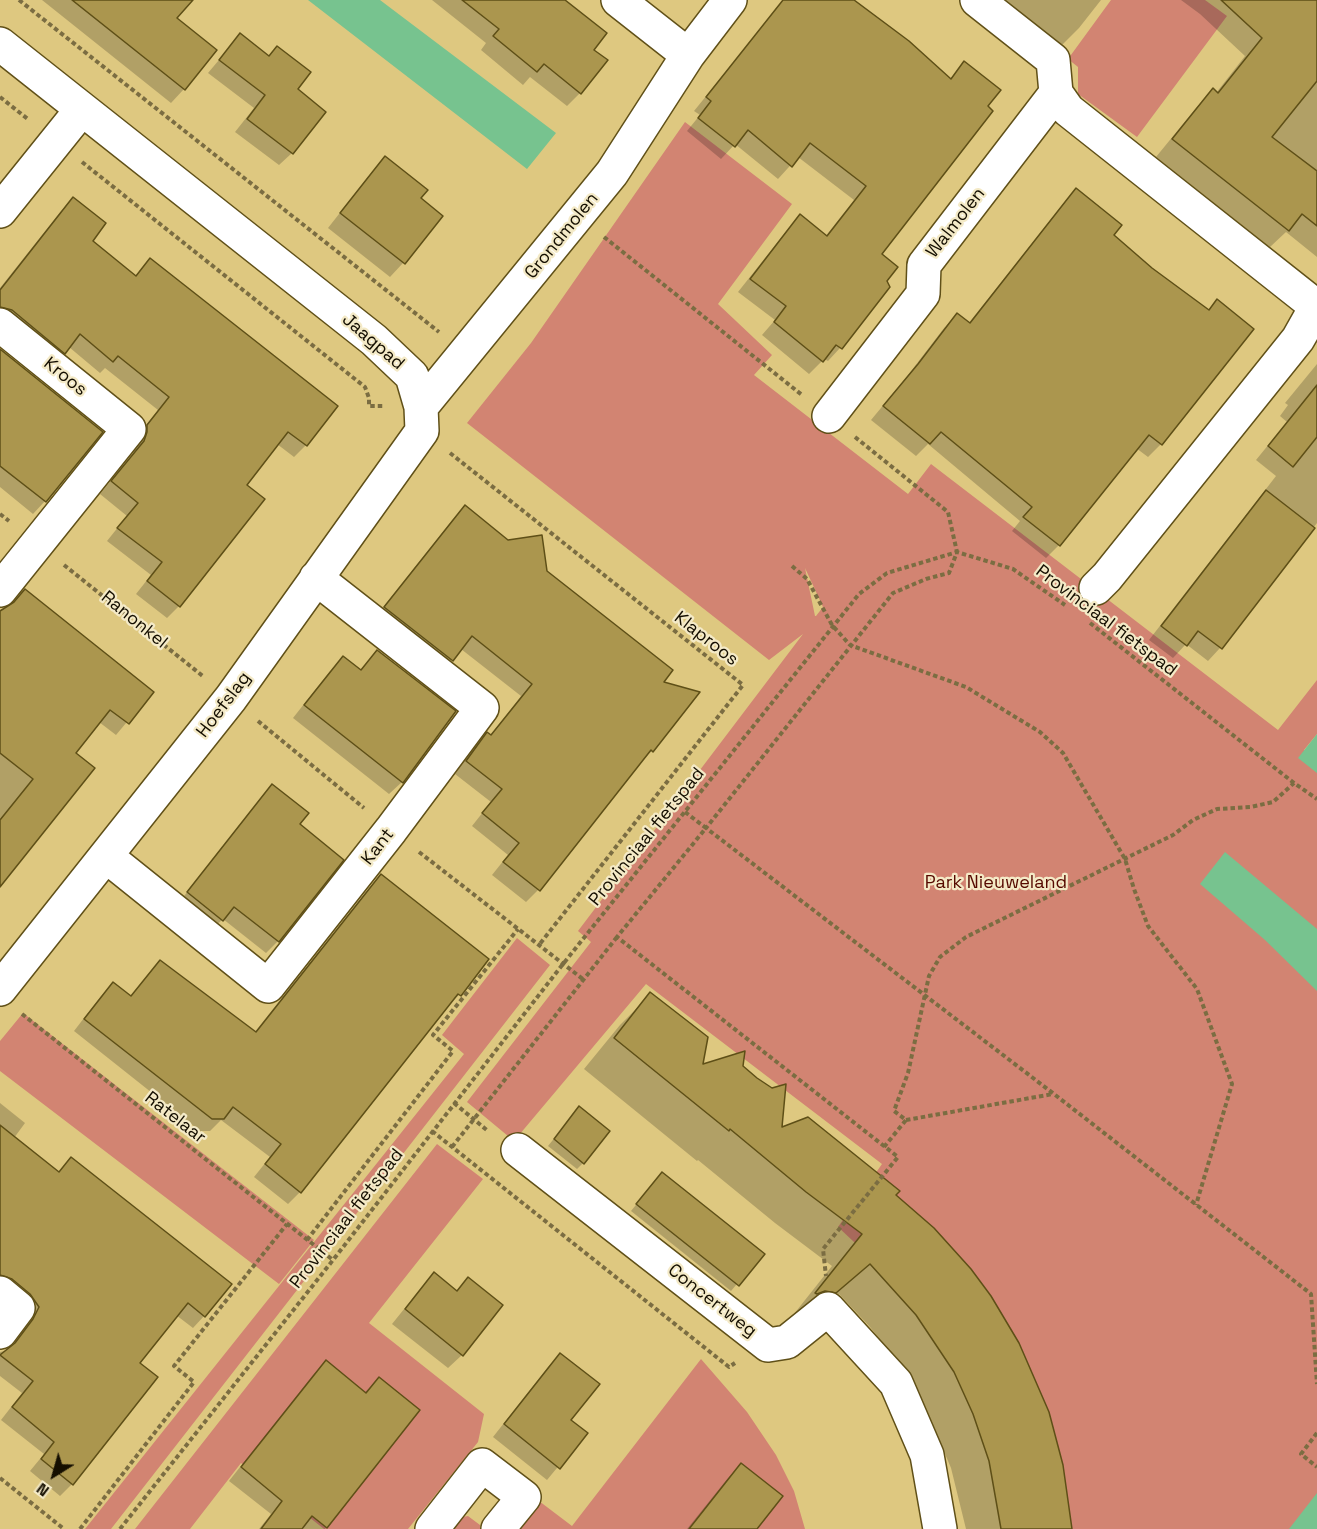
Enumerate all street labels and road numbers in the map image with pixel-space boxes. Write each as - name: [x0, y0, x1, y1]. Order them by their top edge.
- street label: Walmolen: [922, 184, 990, 262]
- street label: Grondmolen: [521, 188, 603, 284]
- street label: Jaagpad: [337, 309, 409, 375]
- street label: Kroos: [39, 353, 91, 401]
- street label: Provinciaal fietspad: [1031, 561, 1181, 681]
- street label: Ranonkel: [96, 587, 172, 653]
- street label: Klaproos: [670, 607, 742, 671]
- street label: Hoefslag: [192, 668, 256, 742]
- street label: Provinciaal fietspad: [585, 764, 709, 910]
- street label: Kant: [357, 824, 399, 870]
- street label: Ratelaar: [140, 1087, 210, 1149]
- street label: Provinciaal fietspad: [286, 1145, 408, 1293]
- street label: Concertweg: [663, 1260, 761, 1342]

